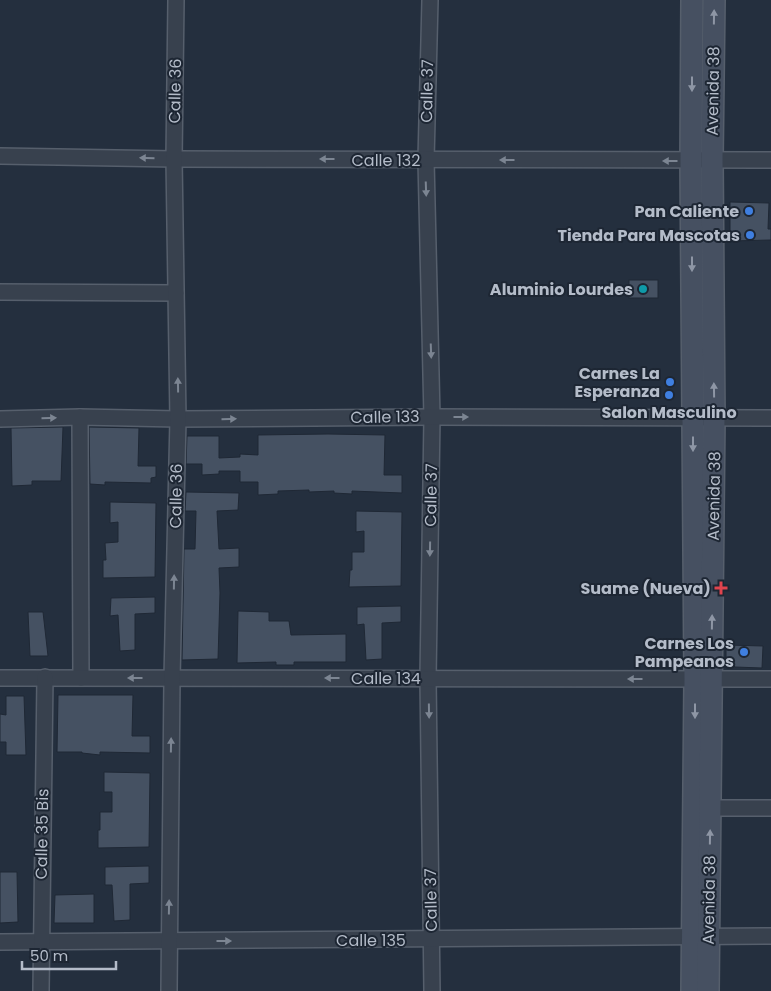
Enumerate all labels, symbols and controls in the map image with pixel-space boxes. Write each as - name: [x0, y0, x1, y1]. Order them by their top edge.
- one-way arrow: [710, 9, 718, 25]
- street label: Avenida 38: [701, 46, 725, 136]
- street label: Calle 36: [163, 58, 187, 124]
- street label: Calle 37: [415, 59, 439, 123]
- one-way arrow: [687, 76, 695, 92]
- street label: Calle 132: [352, 149, 420, 172]
- one-way arrow: [139, 154, 155, 162]
- one-way arrow: [319, 155, 335, 163]
- one-way arrow: [499, 156, 515, 164]
- one-way arrow: [662, 157, 678, 165]
- one-way arrow: [423, 181, 431, 197]
- place label: Pan Caliente: [634, 200, 739, 223]
- marker: Pan Caliente: [743, 205, 755, 217]
- place label: Tienda Para Mascotas: [557, 224, 740, 247]
- marker: Tienda Para Mascotas: [744, 229, 756, 241]
- one-way arrow: [688, 256, 696, 272]
- place label: Aluminio Lourdes: [490, 278, 633, 301]
- marker: Aluminio Lourdes: [637, 283, 649, 295]
- one-way arrow: [427, 343, 435, 359]
- place label: Carnes La Esperanza: [574, 362, 660, 403]
- marker: Carnes La Esperanza: [664, 376, 676, 388]
- one-way arrow: [173, 377, 181, 393]
- one-way arrow: [710, 382, 718, 398]
- marker: Salon Masculino: [663, 389, 675, 401]
- place label: Salon Masculino: [601, 401, 737, 424]
- street label: Calle 133: [350, 405, 420, 429]
- one-way arrow: [41, 413, 57, 421]
- one-way arrow: [453, 413, 469, 421]
- one-way arrow: [221, 415, 237, 423]
- one-way arrow: [689, 436, 697, 452]
- street label: Avenida 38: [702, 451, 726, 541]
- street label: Calle 36: [164, 463, 188, 529]
- street label: Calle 37: [419, 463, 443, 527]
- one-way arrow: [426, 541, 434, 557]
- one-way arrow: [170, 574, 178, 590]
- place label: Suame (Nueva): [581, 577, 711, 600]
- marker: Suame (Nueva): [715, 582, 727, 594]
- one-way arrow: [708, 614, 716, 630]
- place label: Carnes Los Pampeanos: [635, 632, 734, 673]
- marker: Carnes Los Pampeanos: [738, 646, 750, 658]
- street label: Calle 134: [351, 667, 421, 690]
- one-way arrow: [127, 674, 143, 682]
- one-way arrow: [324, 674, 340, 682]
- one-way arrow: [627, 675, 643, 683]
- one-way arrow: [425, 703, 433, 719]
- one-way arrow: [691, 703, 699, 719]
- one-way arrow: [167, 737, 175, 753]
- street label: Calle 35 Bis: [30, 788, 54, 880]
- one-way arrow: [706, 829, 714, 845]
- street label: Avenida 38: [697, 855, 721, 945]
- street label: Calle 37: [419, 868, 443, 932]
- one-way arrow: [165, 899, 173, 915]
- street label: Calle 135: [336, 929, 406, 952]
- one-way arrow: [216, 937, 232, 945]
- scale bar: [22, 938, 116, 970]
- text: 50 m: [30, 945, 68, 966]

